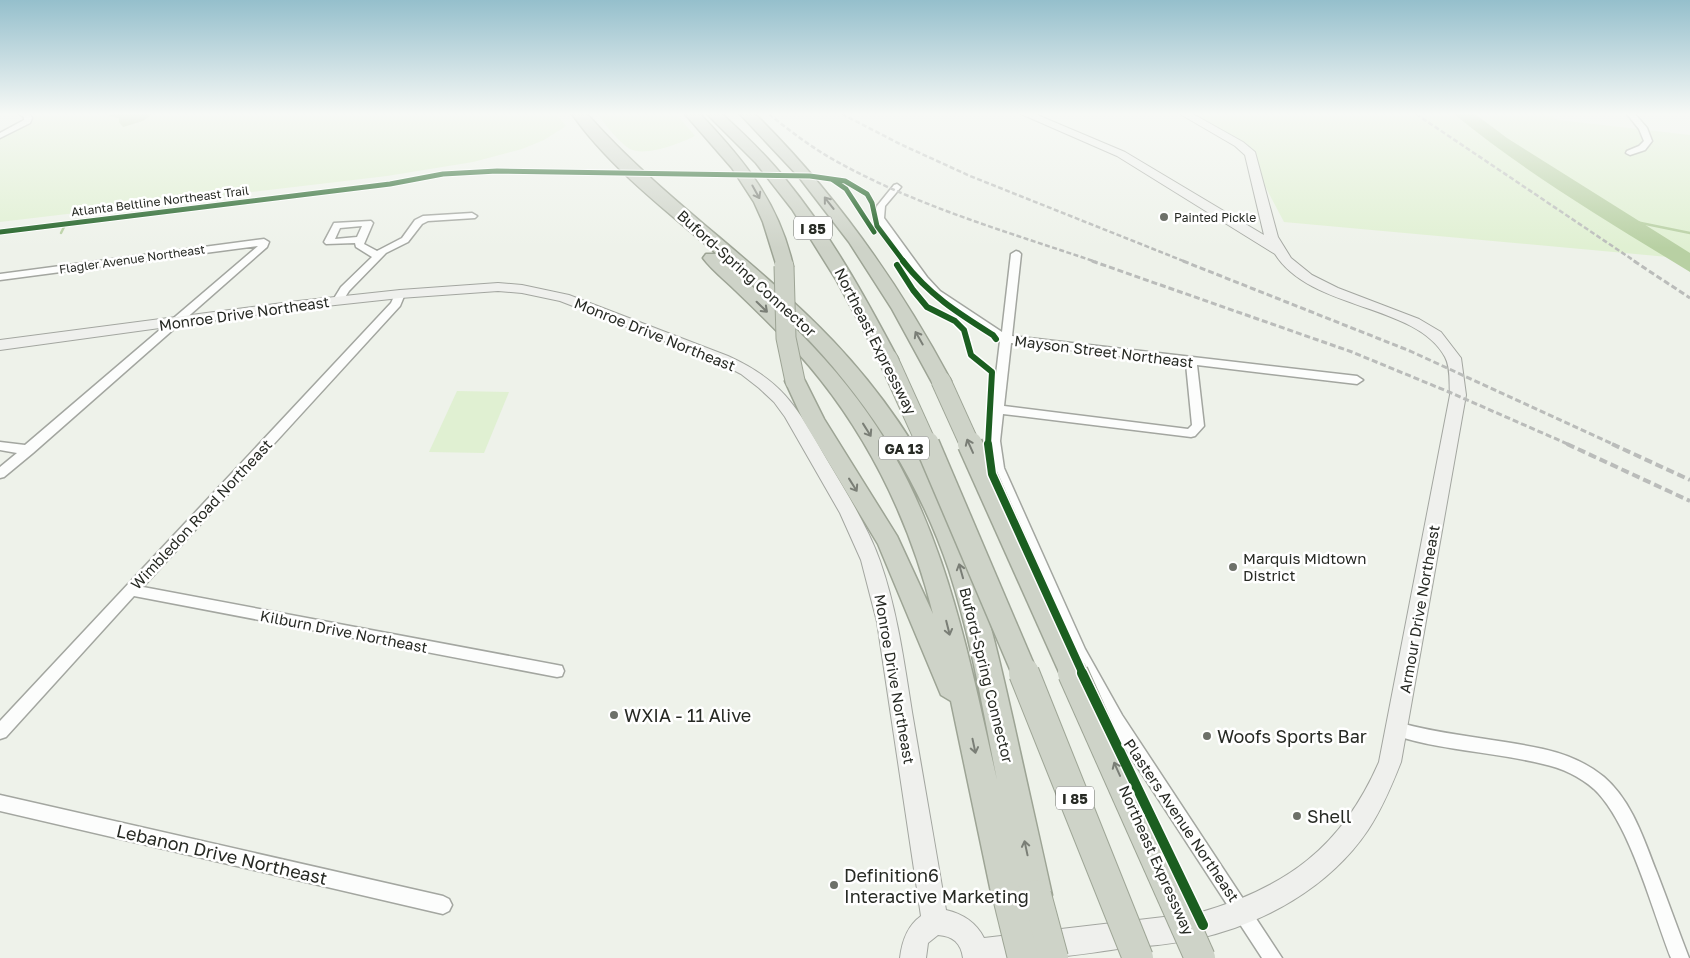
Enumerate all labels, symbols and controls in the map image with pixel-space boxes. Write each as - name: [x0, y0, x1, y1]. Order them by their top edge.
- street label: Atlanta Beltline Northeast Trail: [70, 183, 250, 219]
- one-way arrow: [752, 184, 762, 198]
- one-way arrow: [823, 197, 834, 210]
- street label: Buford-Spring Connector: [674, 206, 820, 340]
- place label: Painted Pickle: [1174, 210, 1256, 225]
- marker: Painted Pickle: [1158, 211, 1170, 223]
- road number: I 85: [794, 217, 832, 240]
- street label: Flagler Avenue Northeast: [58, 241, 206, 277]
- street label: Northeast Expressway: [831, 265, 921, 418]
- street label: Monroe Drive Northeast: [158, 292, 330, 334]
- street label: Monroe Drive Northeast: [572, 293, 738, 375]
- one-way arrow: [756, 301, 769, 313]
- street label: Mayson Street Northeast: [1013, 331, 1195, 371]
- one-way arrow: [914, 332, 924, 346]
- one-way arrow: [863, 423, 873, 437]
- street label: Wimbledon Road Northeast: [127, 435, 275, 593]
- road number: GA 13: [879, 436, 929, 459]
- one-way arrow: [965, 439, 975, 454]
- one-way arrow: [849, 477, 859, 491]
- street label: Armour Drive Northeast: [1395, 523, 1443, 695]
- place label: Marquis Midtown District: [1243, 549, 1366, 584]
- marker: Marquis Midtown District: [1227, 561, 1239, 573]
- one-way arrow: [955, 563, 965, 579]
- street label: Buford-Spring Connector: [956, 585, 1018, 765]
- street label: Monroe Drive Northeast: [871, 593, 919, 765]
- street label: Kilburn Drive Northeast: [259, 606, 429, 656]
- one-way arrow: [944, 620, 953, 636]
- place label: WXIA - 11 Alive: [624, 704, 751, 726]
- marker: WXIA - 11 Alive: [608, 709, 620, 721]
- place label: Woofs Sports Bar: [1217, 725, 1367, 747]
- marker: Woofs Sports Bar: [1201, 730, 1213, 742]
- street label: Plasters Avenue Northeast: [1121, 735, 1243, 905]
- one-way arrow: [970, 737, 979, 753]
- one-way arrow: [1111, 762, 1121, 777]
- street label: Northeast Expressway: [1116, 782, 1198, 938]
- road number: I 85: [1056, 786, 1094, 810]
- place label: Shell: [1307, 805, 1352, 827]
- marker: Shell: [1291, 810, 1303, 822]
- street label: Lebanon Drive Northeast: [114, 819, 330, 889]
- one-way arrow: [1021, 840, 1030, 856]
- place label: Definition6 Interactive Marketing: [844, 864, 1029, 907]
- marker: Definition6 Interactive Marketing: [828, 879, 840, 891]

